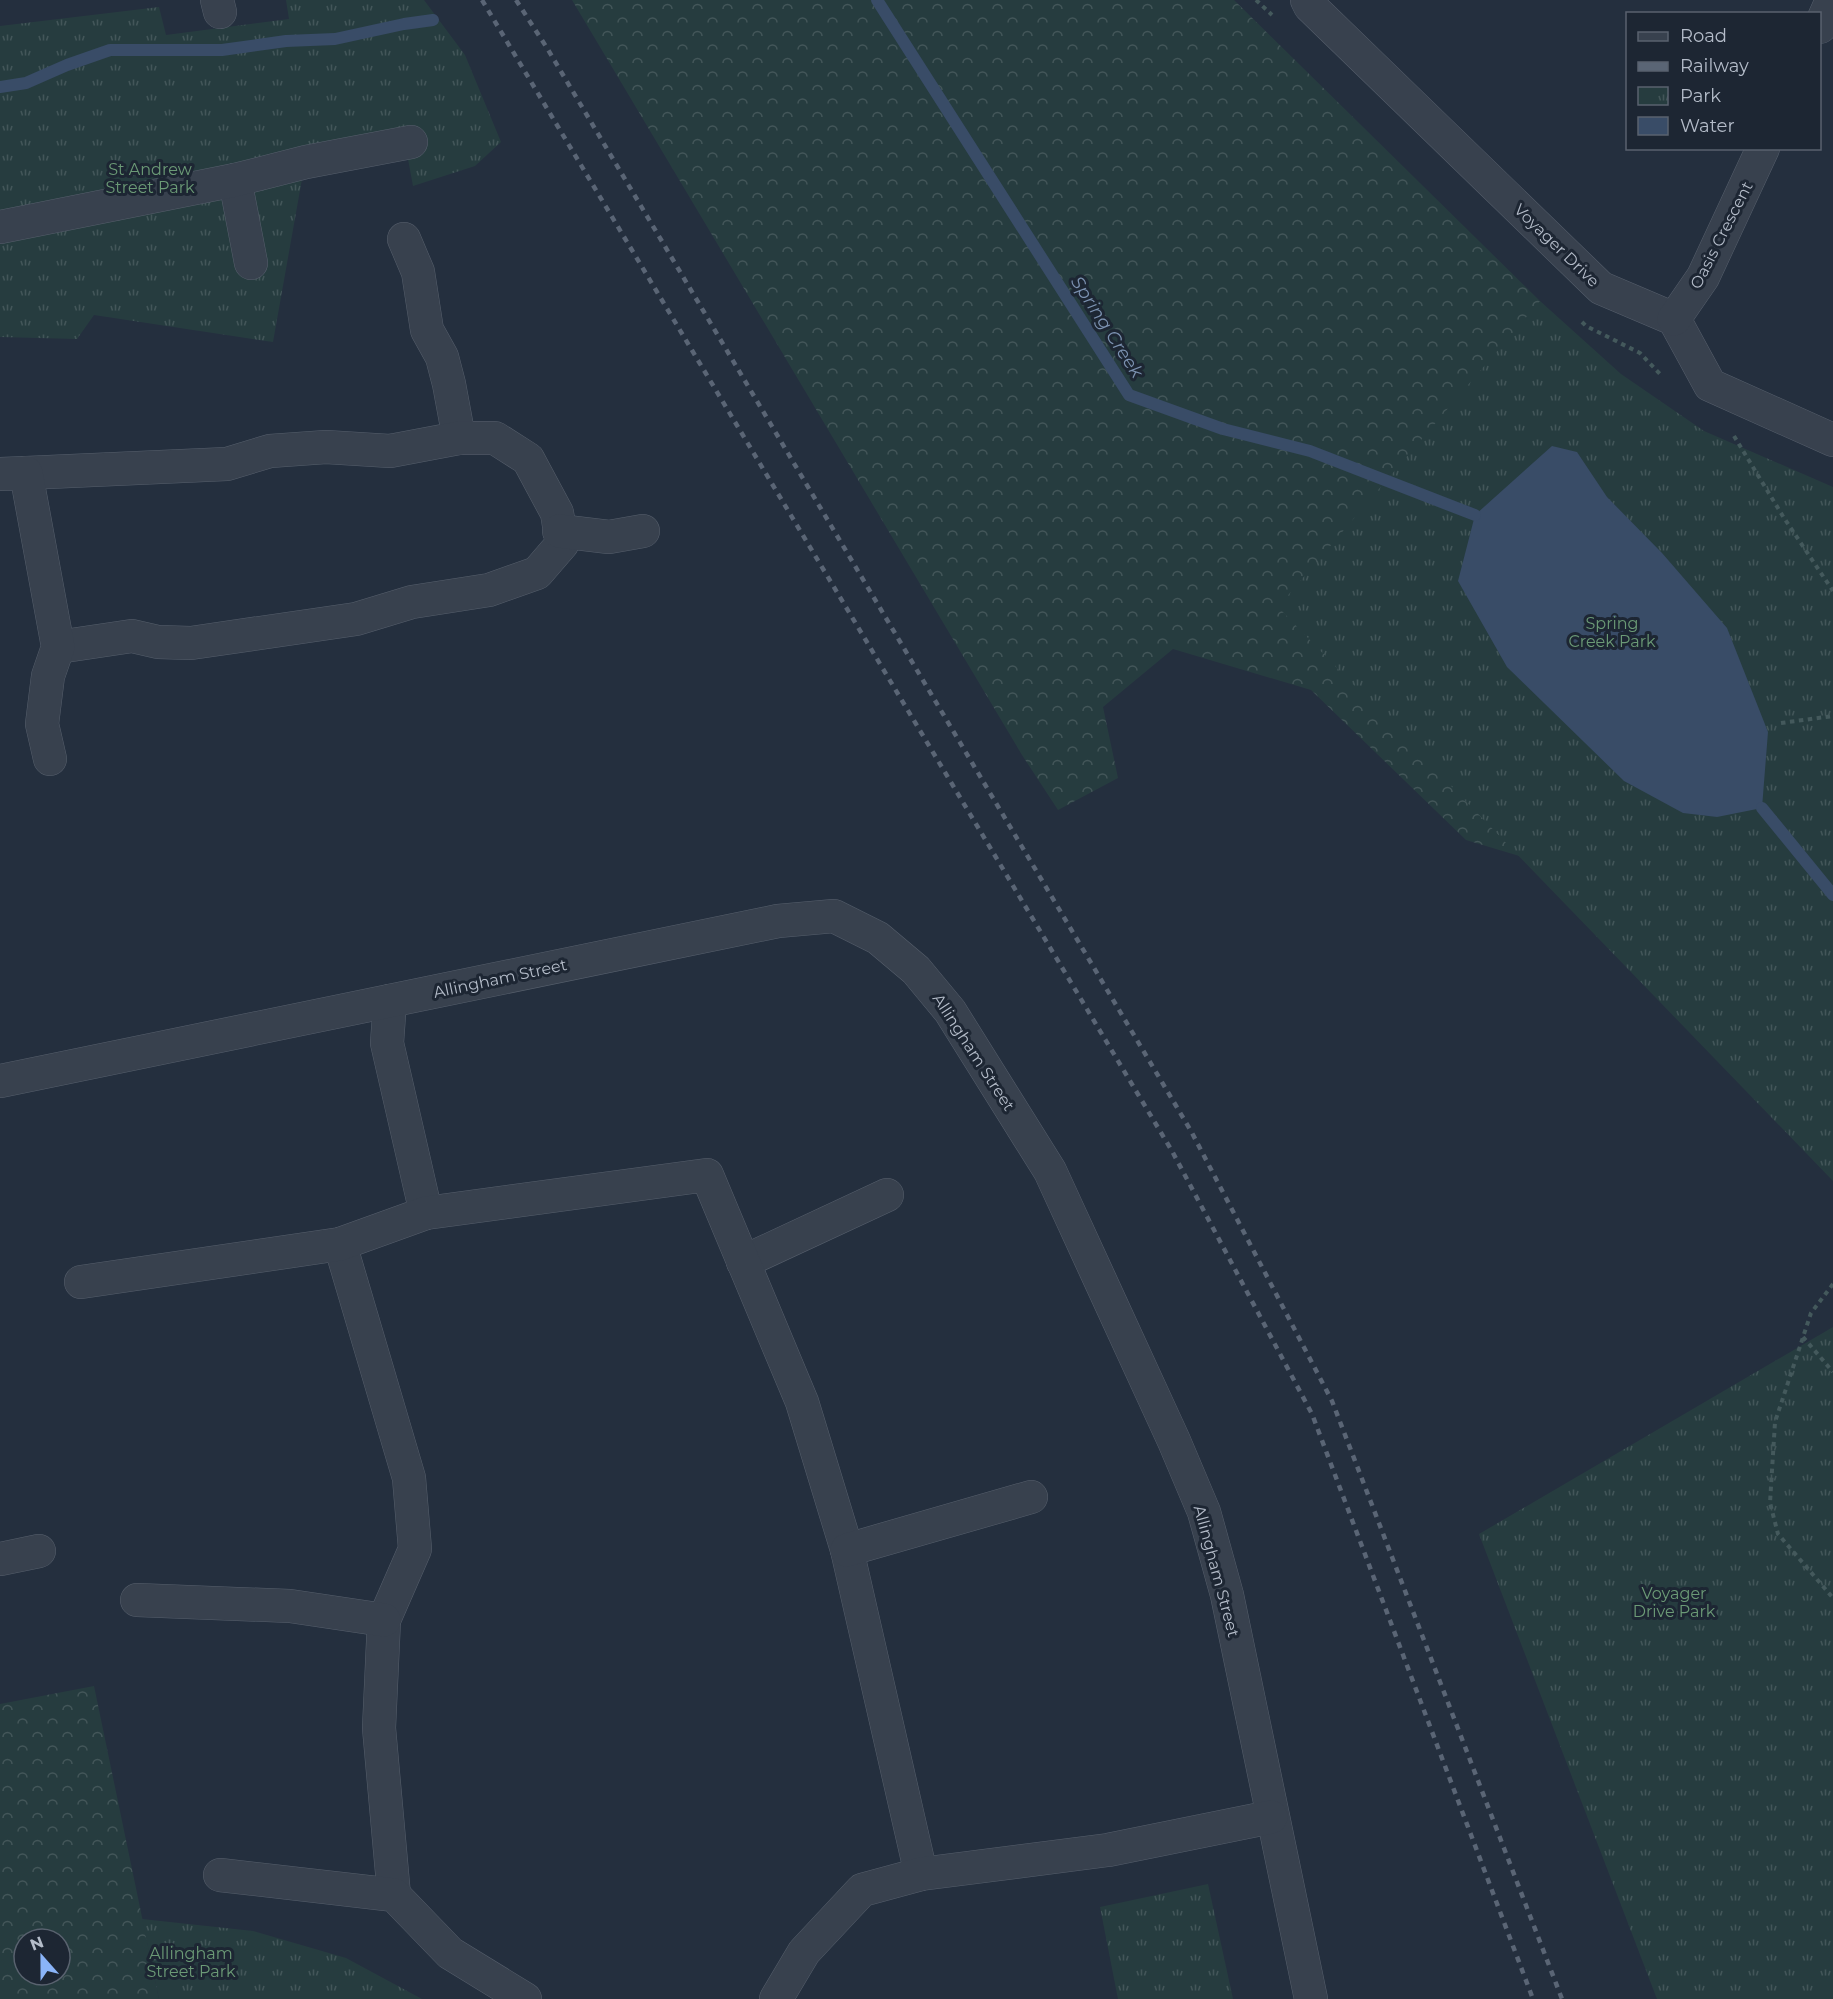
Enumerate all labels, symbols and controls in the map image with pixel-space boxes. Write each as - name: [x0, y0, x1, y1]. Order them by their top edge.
- legend: [1626, 12, 1821, 150]
- text: Road: [1680, 25, 1727, 47]
- text: Railway: [1680, 55, 1749, 77]
- text: Park: [1680, 85, 1721, 107]
- text: Water: [1680, 115, 1735, 137]
- park label: St Andrew Street Park: [105, 160, 195, 197]
- street label: Oasis Crescent: [1686, 178, 1757, 292]
- street label: Voyager Drive: [1510, 200, 1603, 291]
- water label: Spring Creek: [1066, 272, 1149, 383]
- park label: Spring Creek Park: [1568, 614, 1656, 651]
- street label: Allingham Street: [432, 955, 569, 1002]
- street label: Allingham Street: [929, 990, 1019, 1115]
- street label: Allingham Street: [1190, 1503, 1243, 1640]
- park label: Voyager Drive Park: [1633, 1584, 1716, 1621]
- north arrow: [12, 1927, 72, 1987]
- text: N: [27, 1932, 46, 1955]
- park label: Allingham Street Park: [146, 1944, 236, 1981]

